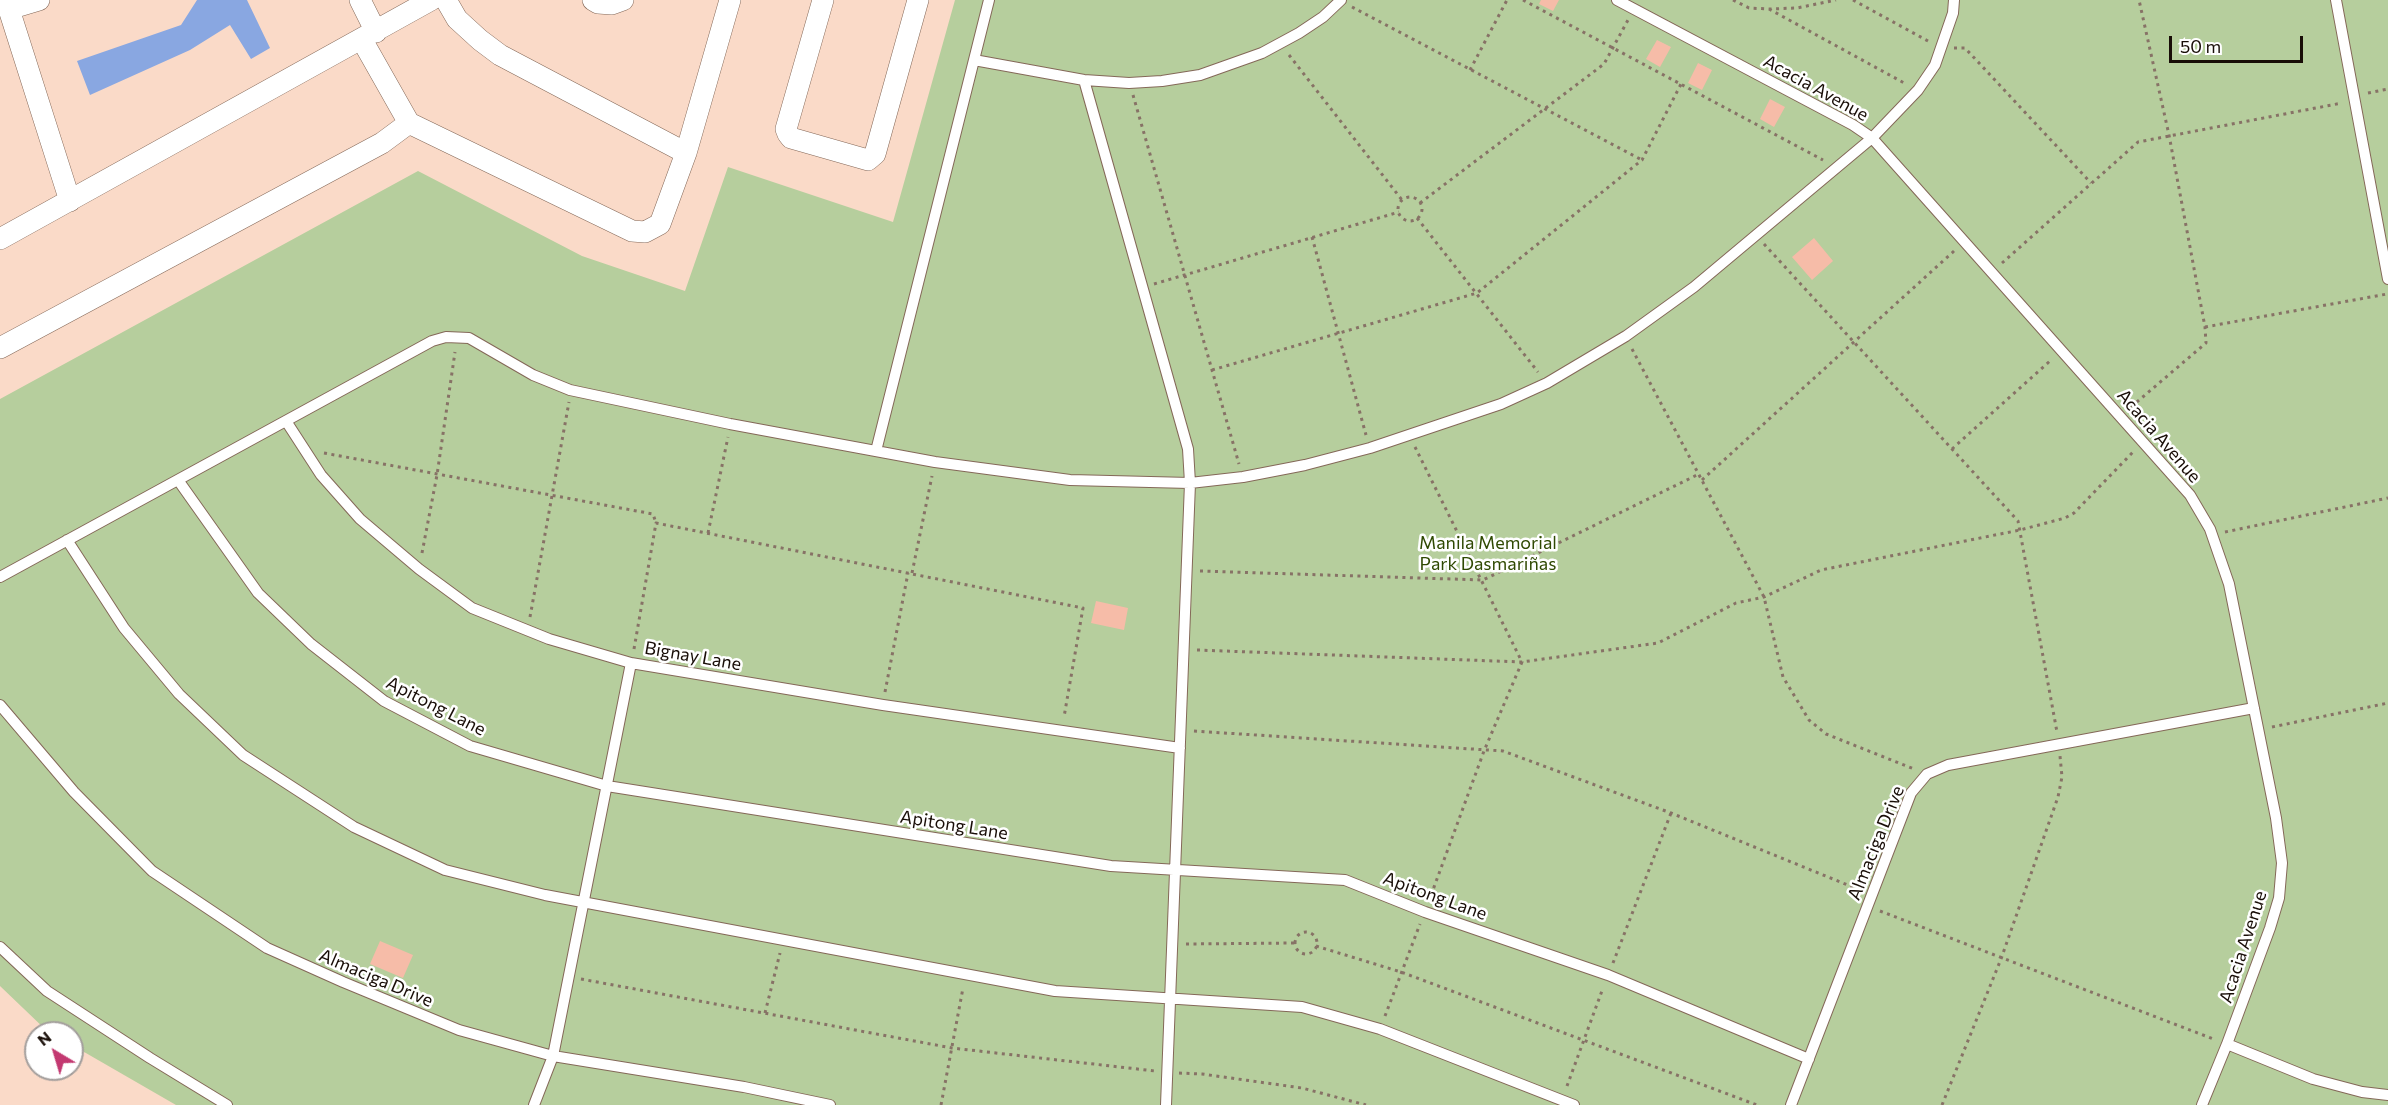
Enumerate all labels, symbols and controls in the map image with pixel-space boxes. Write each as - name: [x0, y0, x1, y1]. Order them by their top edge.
- scale bar: [2172, 24, 2306, 62]
- text: 50 m: [2180, 35, 2221, 57]
- street label: Acacia Avenue: [1760, 50, 1872, 126]
- street label: Acacia Avenue: [2113, 385, 2205, 487]
- park label: Manila Memorial Park Dasmariñas: [1419, 532, 1557, 574]
- street label: Bignay Lane: [643, 637, 743, 675]
- street label: Apitong Lane: [383, 672, 489, 740]
- street label: Almaciga Drive: [1843, 783, 1909, 903]
- street label: Apitong Lane: [899, 806, 1009, 844]
- street label: Apitong Lane: [1380, 867, 1490, 925]
- street label: Acacia Avenue: [2215, 888, 2271, 1006]
- street label: Almaciga Drive: [316, 944, 436, 1012]
- north arrow: [24, 1021, 84, 1081]
- text: N: [33, 1027, 54, 1049]

